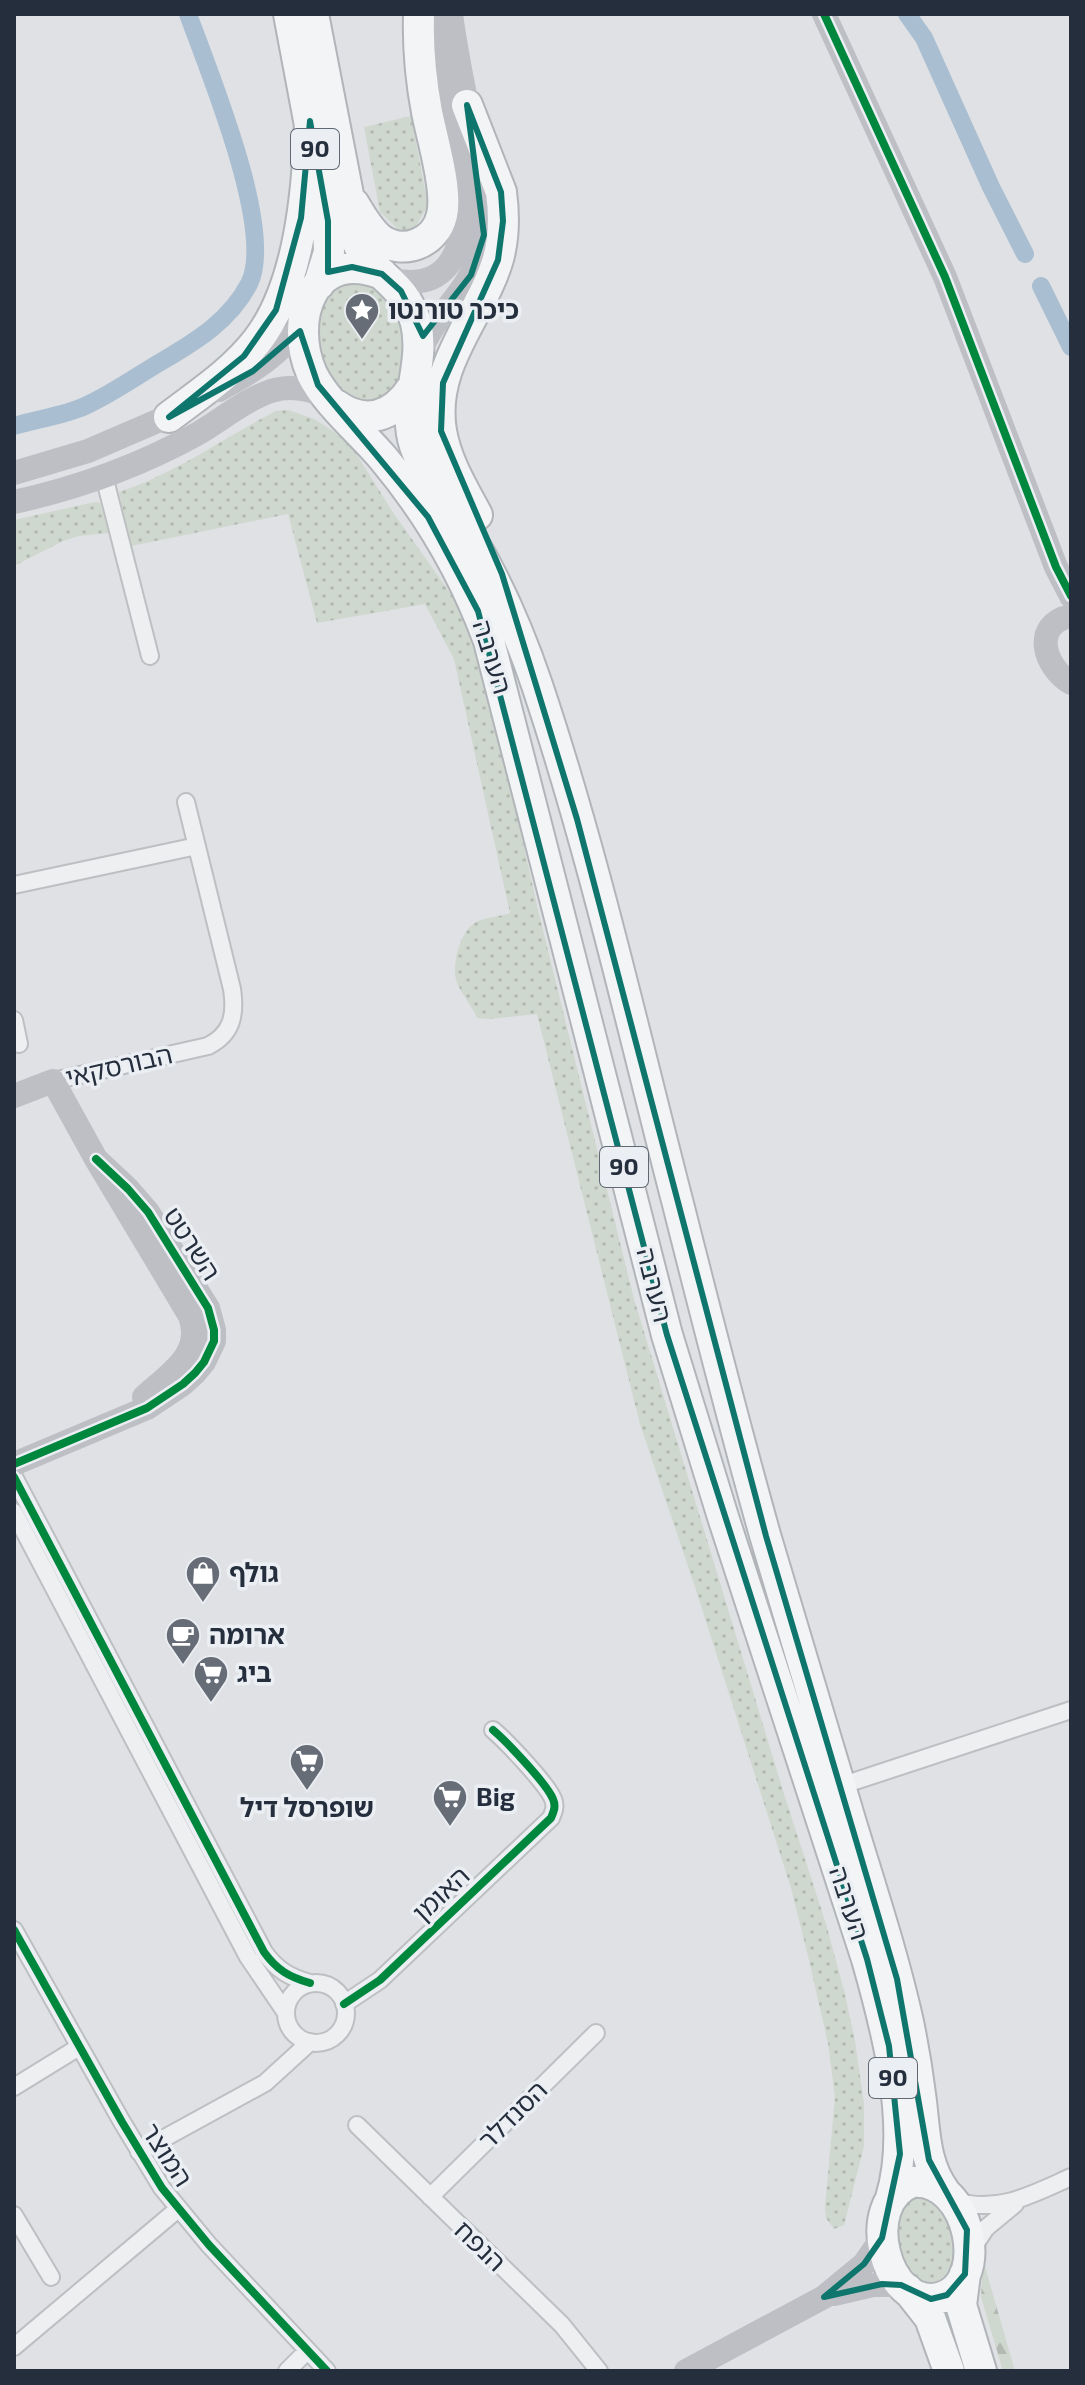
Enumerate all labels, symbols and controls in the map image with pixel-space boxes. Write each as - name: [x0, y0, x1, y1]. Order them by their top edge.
- road number: 90: [291, 129, 339, 169]
- place icon: כיכר טורנטו: [343, 291, 381, 341]
- place label: כיכר טורנטו: [388, 293, 519, 324]
- street label: הערבה: [468, 616, 519, 697]
- street label: הבורסקאי: [62, 1037, 175, 1092]
- road number: 90: [600, 1147, 648, 1187]
- street label: השרטט: [158, 1201, 228, 1285]
- street label: הערבה: [631, 1244, 680, 1325]
- shop icon: גולף: [184, 1554, 222, 1604]
- place label: גולף: [229, 1556, 279, 1587]
- cafe icon: ארומה: [164, 1616, 202, 1666]
- place label: ארומה: [209, 1618, 285, 1649]
- supermarket icon: ביג: [192, 1654, 230, 1704]
- place label: ביג: [237, 1656, 272, 1687]
- supermarket icon: שופרסל דיל: [288, 1742, 326, 1792]
- supermarket icon: Big: [431, 1778, 469, 1828]
- place label: Big: [476, 1780, 515, 1811]
- place label: שופרסל דיל: [240, 1791, 374, 1822]
- street label: האומן: [405, 1859, 475, 1927]
- street label: הערבה: [824, 1862, 877, 1943]
- road number: 90: [869, 2058, 917, 2098]
- street label: הסנדלר: [471, 2073, 553, 2155]
- street label: המוצר: [136, 2117, 200, 2192]
- street label: הנפח: [449, 2213, 513, 2277]

